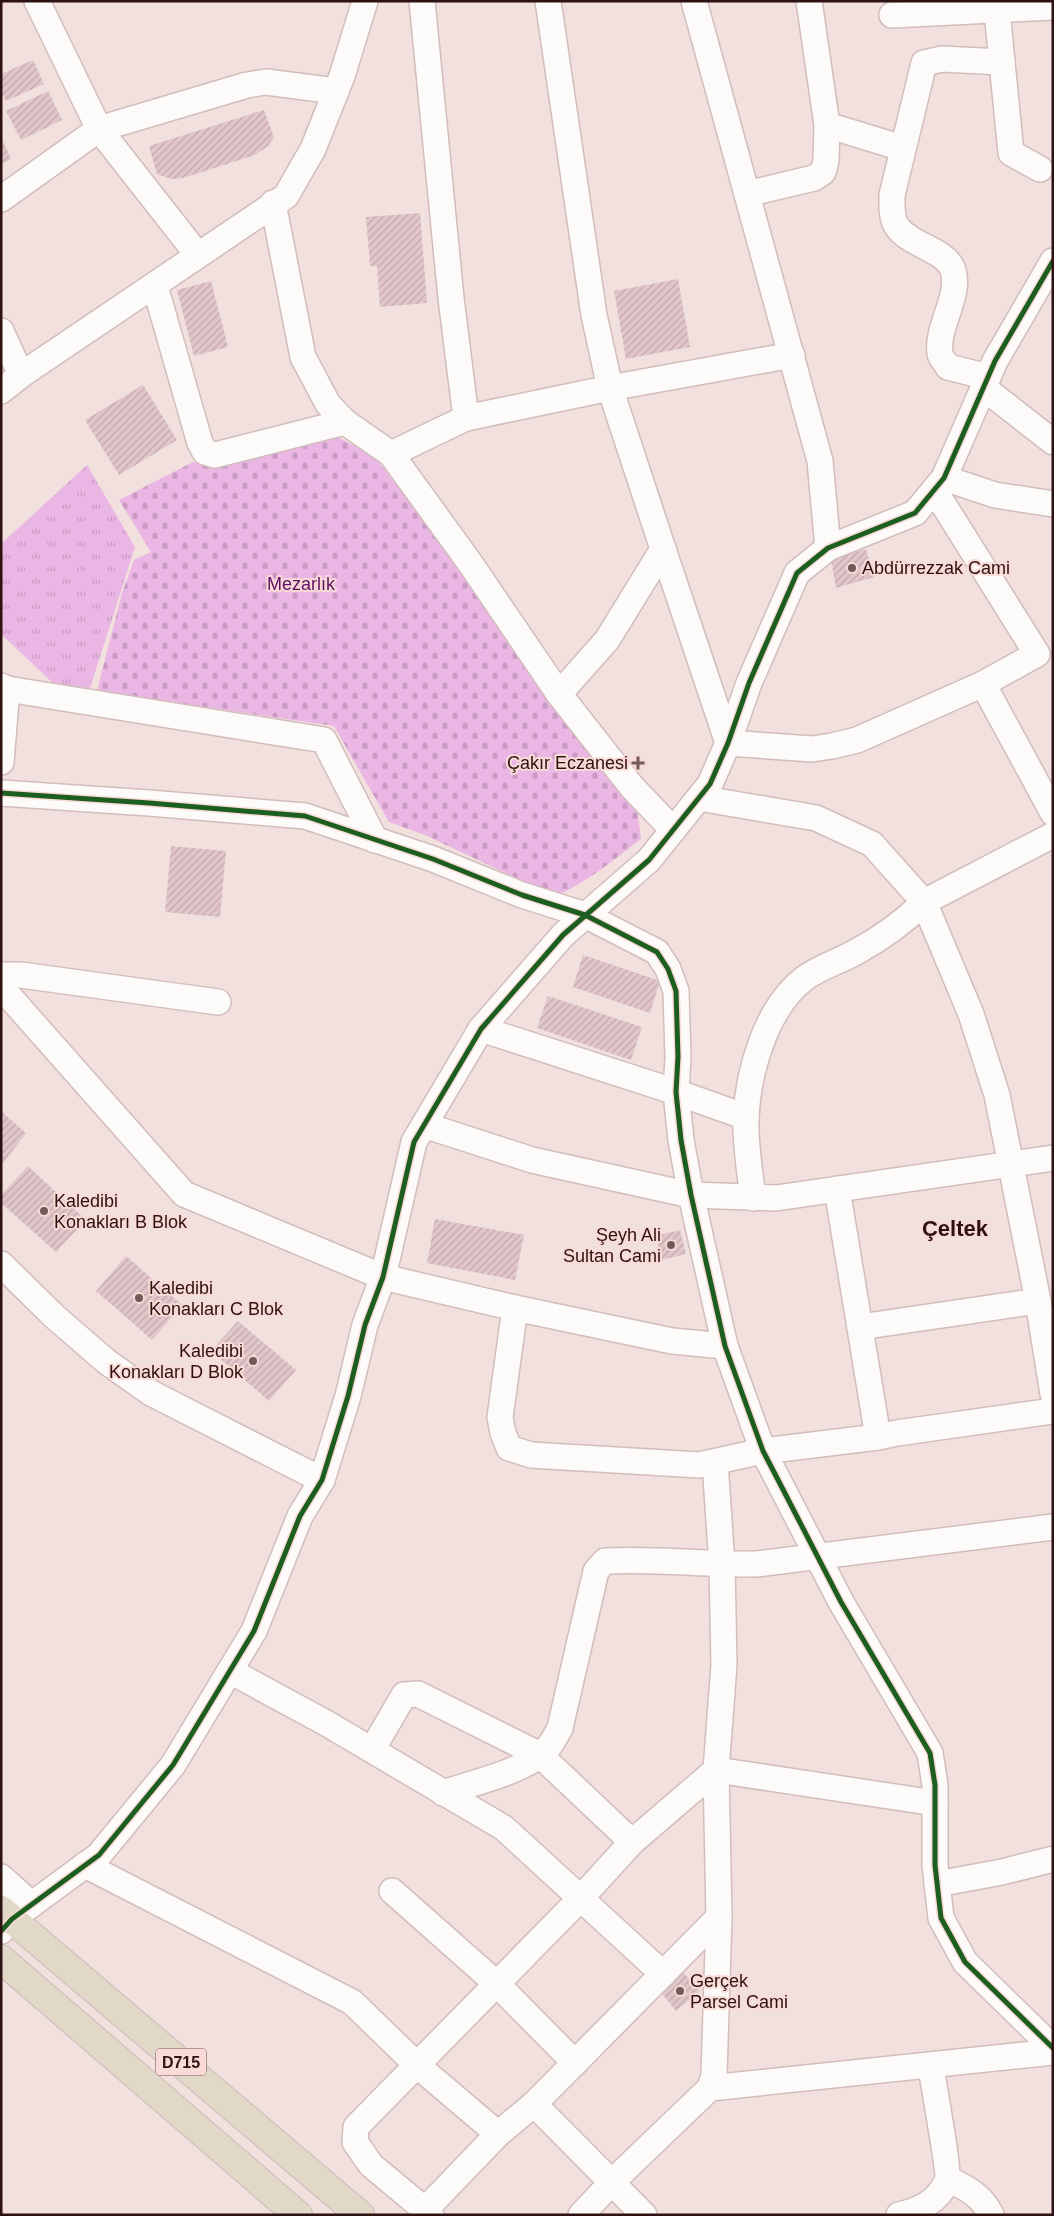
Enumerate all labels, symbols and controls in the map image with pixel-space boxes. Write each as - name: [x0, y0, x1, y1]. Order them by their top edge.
- place label: Abdürrezzak Cami: [862, 558, 1010, 578]
- marker: Abdürrezzak Cami: [846, 562, 858, 574]
- park label: Mezarlık: [267, 574, 336, 594]
- place label: Çakır Eczanesi: [507, 753, 628, 773]
- marker: Çakır Eczanesi: [632, 757, 644, 769]
- place label: Kaledibi Konakları B Blok: [54, 1191, 188, 1232]
- marker: Kaledibi Konakları B Blok: [38, 1205, 50, 1217]
- district label: Çeltek: [922, 1216, 989, 1241]
- place label: Şeyh Ali Sultan Cami: [563, 1225, 661, 1266]
- marker: Şeyh Ali Sultan Cami: [665, 1239, 677, 1251]
- place label: Kaledibi Konakları C Blok: [149, 1278, 284, 1319]
- marker: Kaledibi Konakları C Blok: [133, 1292, 145, 1304]
- place label: Kaledibi Konakları D Blok: [109, 1341, 244, 1382]
- marker: Kaledibi Konakları D Blok: [247, 1355, 259, 1367]
- place label: Gerçek Parsel Cami: [690, 1971, 788, 2012]
- marker: Gerçek Parsel Cami: [674, 1985, 686, 1997]
- road number: D715: [156, 2048, 206, 2076]

